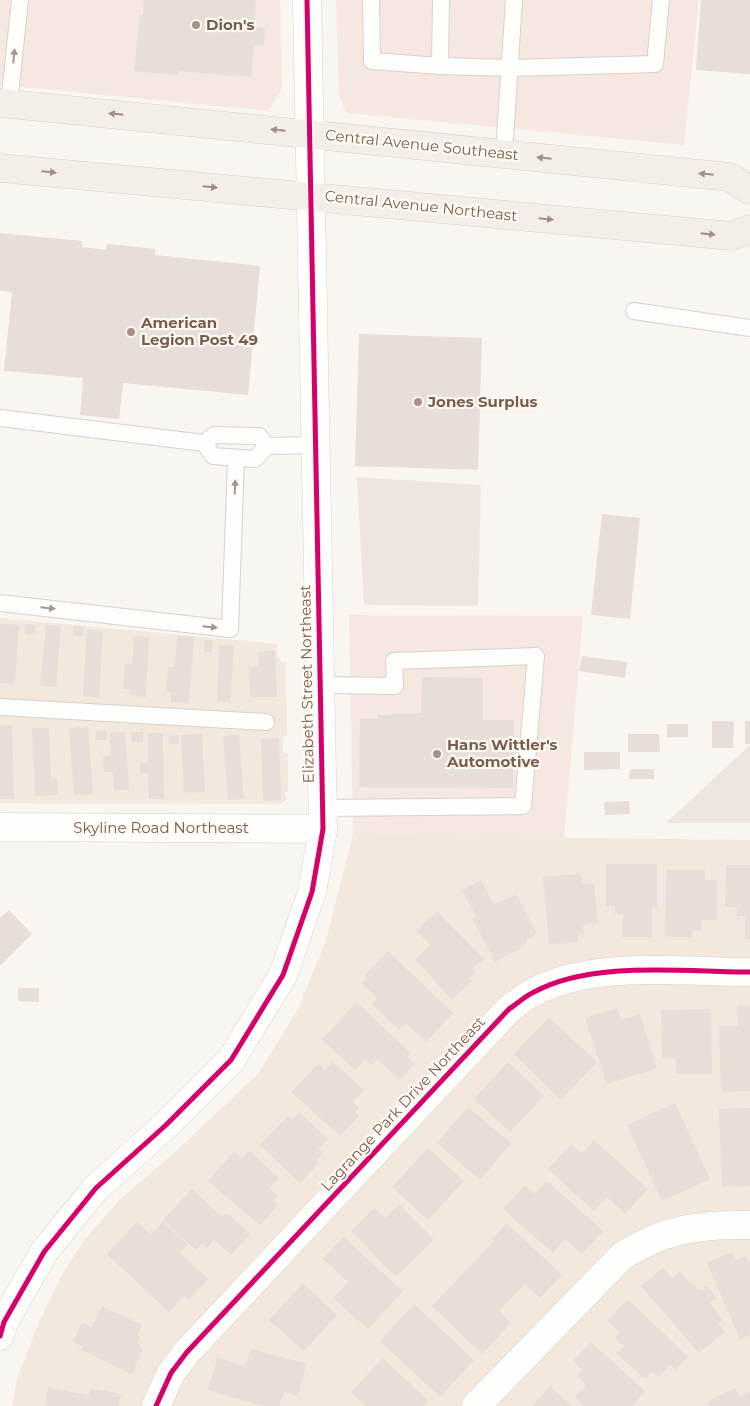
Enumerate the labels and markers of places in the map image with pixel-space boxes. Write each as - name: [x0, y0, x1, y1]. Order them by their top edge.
- place label: Dion's: [206, 15, 255, 34]
- marker: Dion's: [190, 19, 202, 31]
- place label: American Legion Post 49: [140, 313, 258, 349]
- marker: American Legion Post 49: [125, 326, 137, 338]
- place label: Jones Surplus: [427, 392, 537, 411]
- marker: Jones Surplus: [412, 396, 424, 408]
- place label: Hans Wittler's Automotive: [446, 735, 558, 771]
- marker: Hans Wittler's Automotive: [431, 748, 443, 760]

